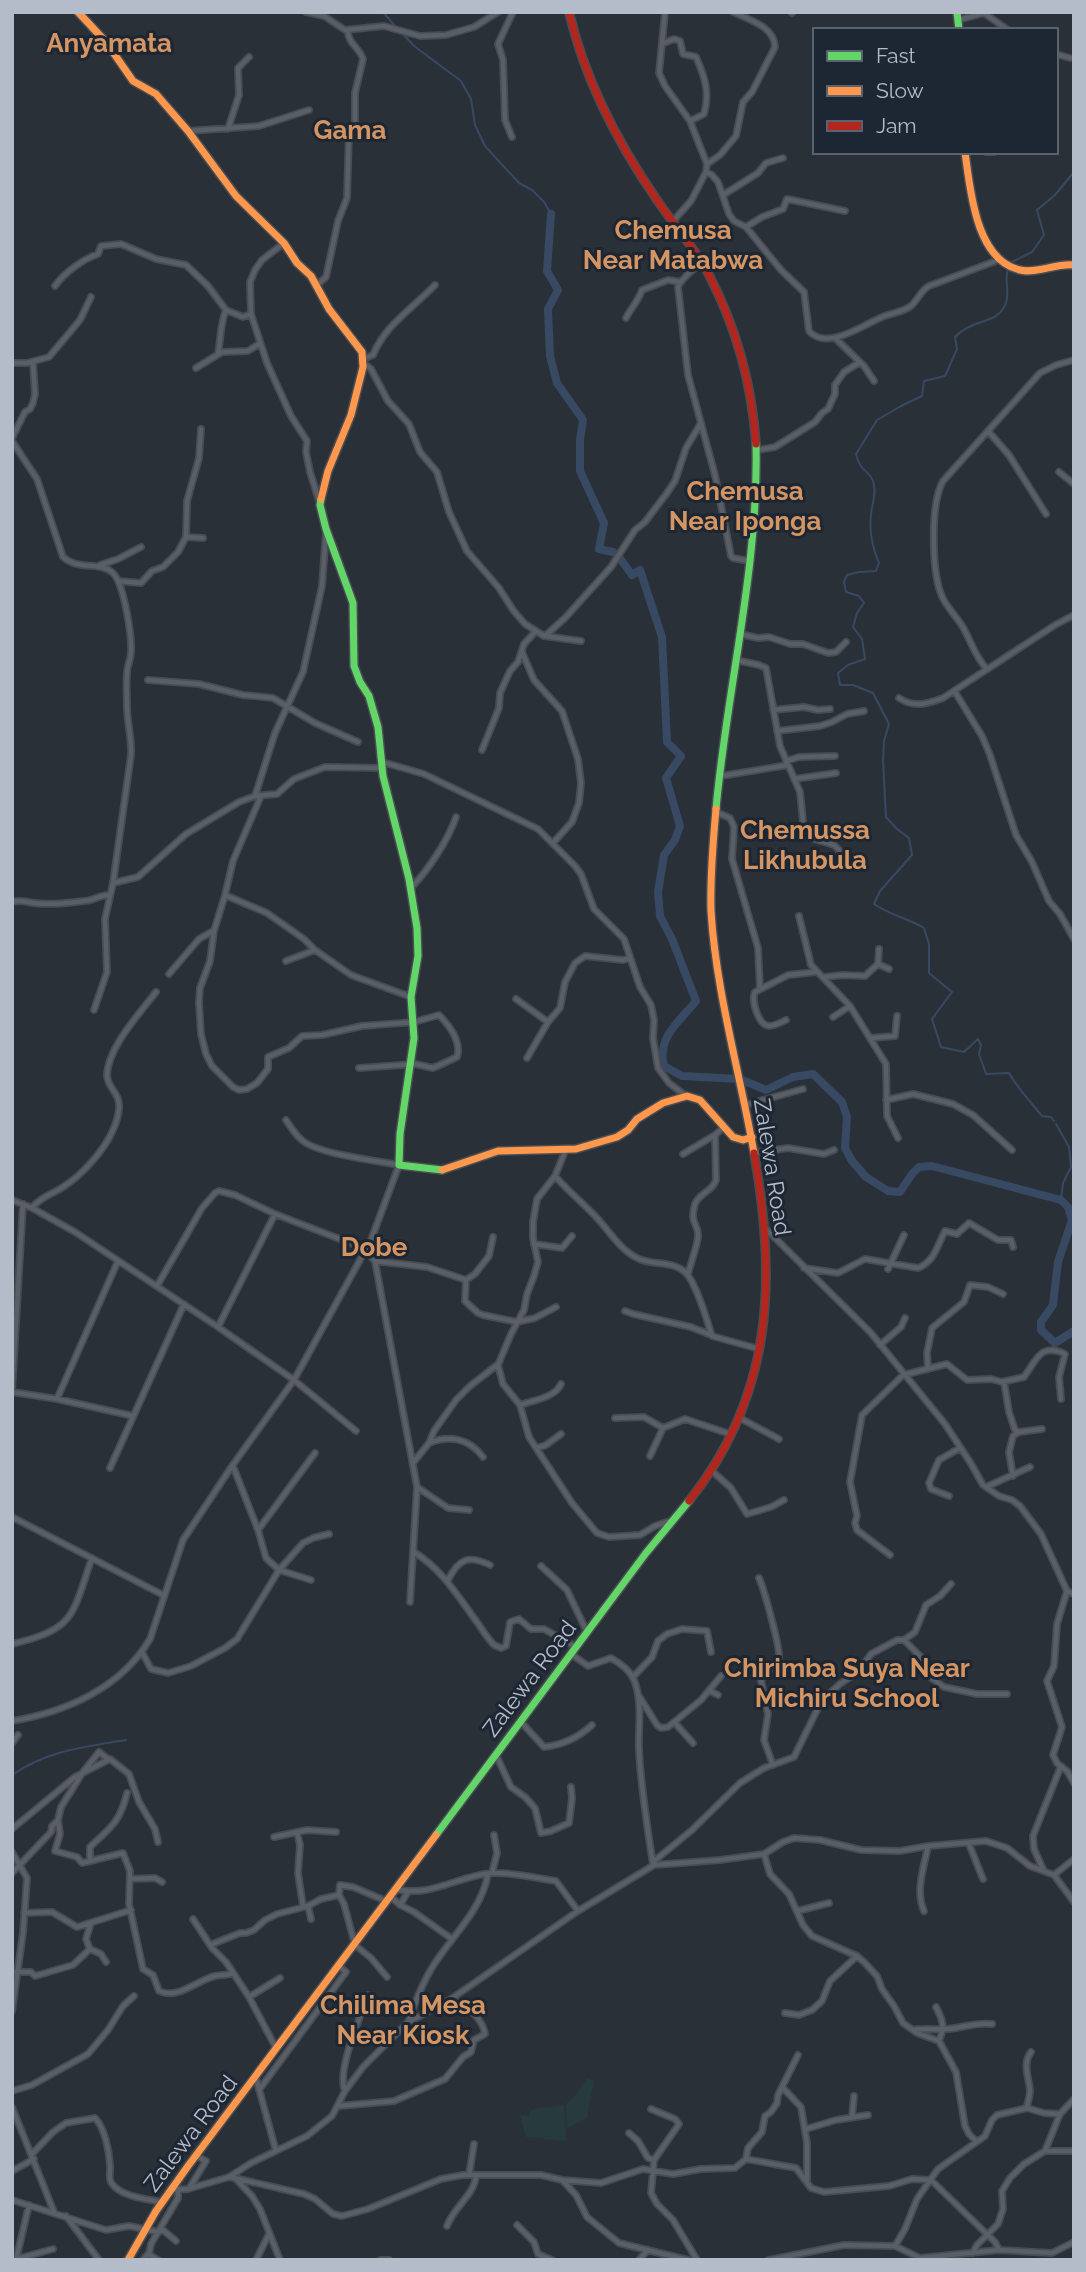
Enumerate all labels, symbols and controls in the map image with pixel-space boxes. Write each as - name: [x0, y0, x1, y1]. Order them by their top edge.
- district label: Anyamata: [46, 28, 172, 58]
- legend: [813, 28, 1058, 154]
- text: Fast: [876, 43, 916, 68]
- text: Slow: [876, 78, 924, 103]
- text: Jam: [876, 113, 917, 138]
- district label: Gama: [314, 115, 387, 145]
- district label: Chemusa Near Matabwa: [583, 215, 763, 275]
- district label: Chemusa Near Iponga: [669, 476, 821, 536]
- district label: Chemussa Likhubula: [740, 815, 870, 875]
- street label: Zalewa Road: [749, 1097, 797, 1237]
- district label: Dobe: [341, 1232, 408, 1262]
- street label: Zalewa Road: [477, 1615, 581, 1741]
- district label: Chirimba Suya Near Michiru School: [724, 1653, 970, 1713]
- district label: Chilima Mesa Near Kiosk: [320, 1990, 486, 2050]
- street label: Zalewa Road: [138, 2070, 242, 2196]

